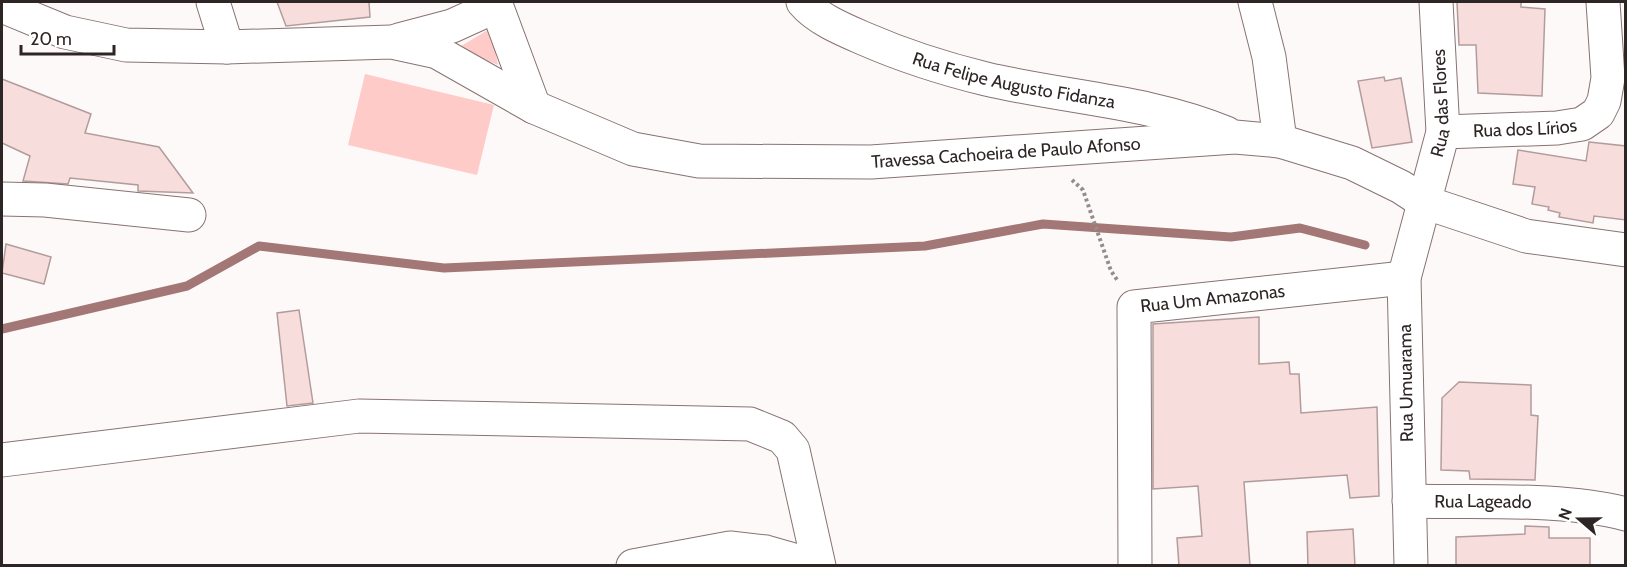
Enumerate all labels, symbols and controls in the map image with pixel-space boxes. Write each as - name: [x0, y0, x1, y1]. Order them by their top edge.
- scale bar: [21, 18, 114, 56]
- text: 20 m: [30, 28, 72, 50]
- street label: Rua Felipe Augusto Fidanza: [910, 47, 1117, 113]
- street label: Rua das Flores: [1426, 48, 1455, 159]
- street label: Rua dos Lírios: [1473, 114, 1578, 142]
- street label: Travessa Cachoeira de Paulo Afonso: [871, 133, 1141, 173]
- street label: Rua Um Amazonas: [1139, 280, 1286, 317]
- street label: Rua Umuarama: [1394, 323, 1418, 442]
- north arrow: [1549, 489, 1609, 549]
- street label: Rua Lageado: [1434, 490, 1532, 513]
- text: N: [1555, 505, 1576, 523]

